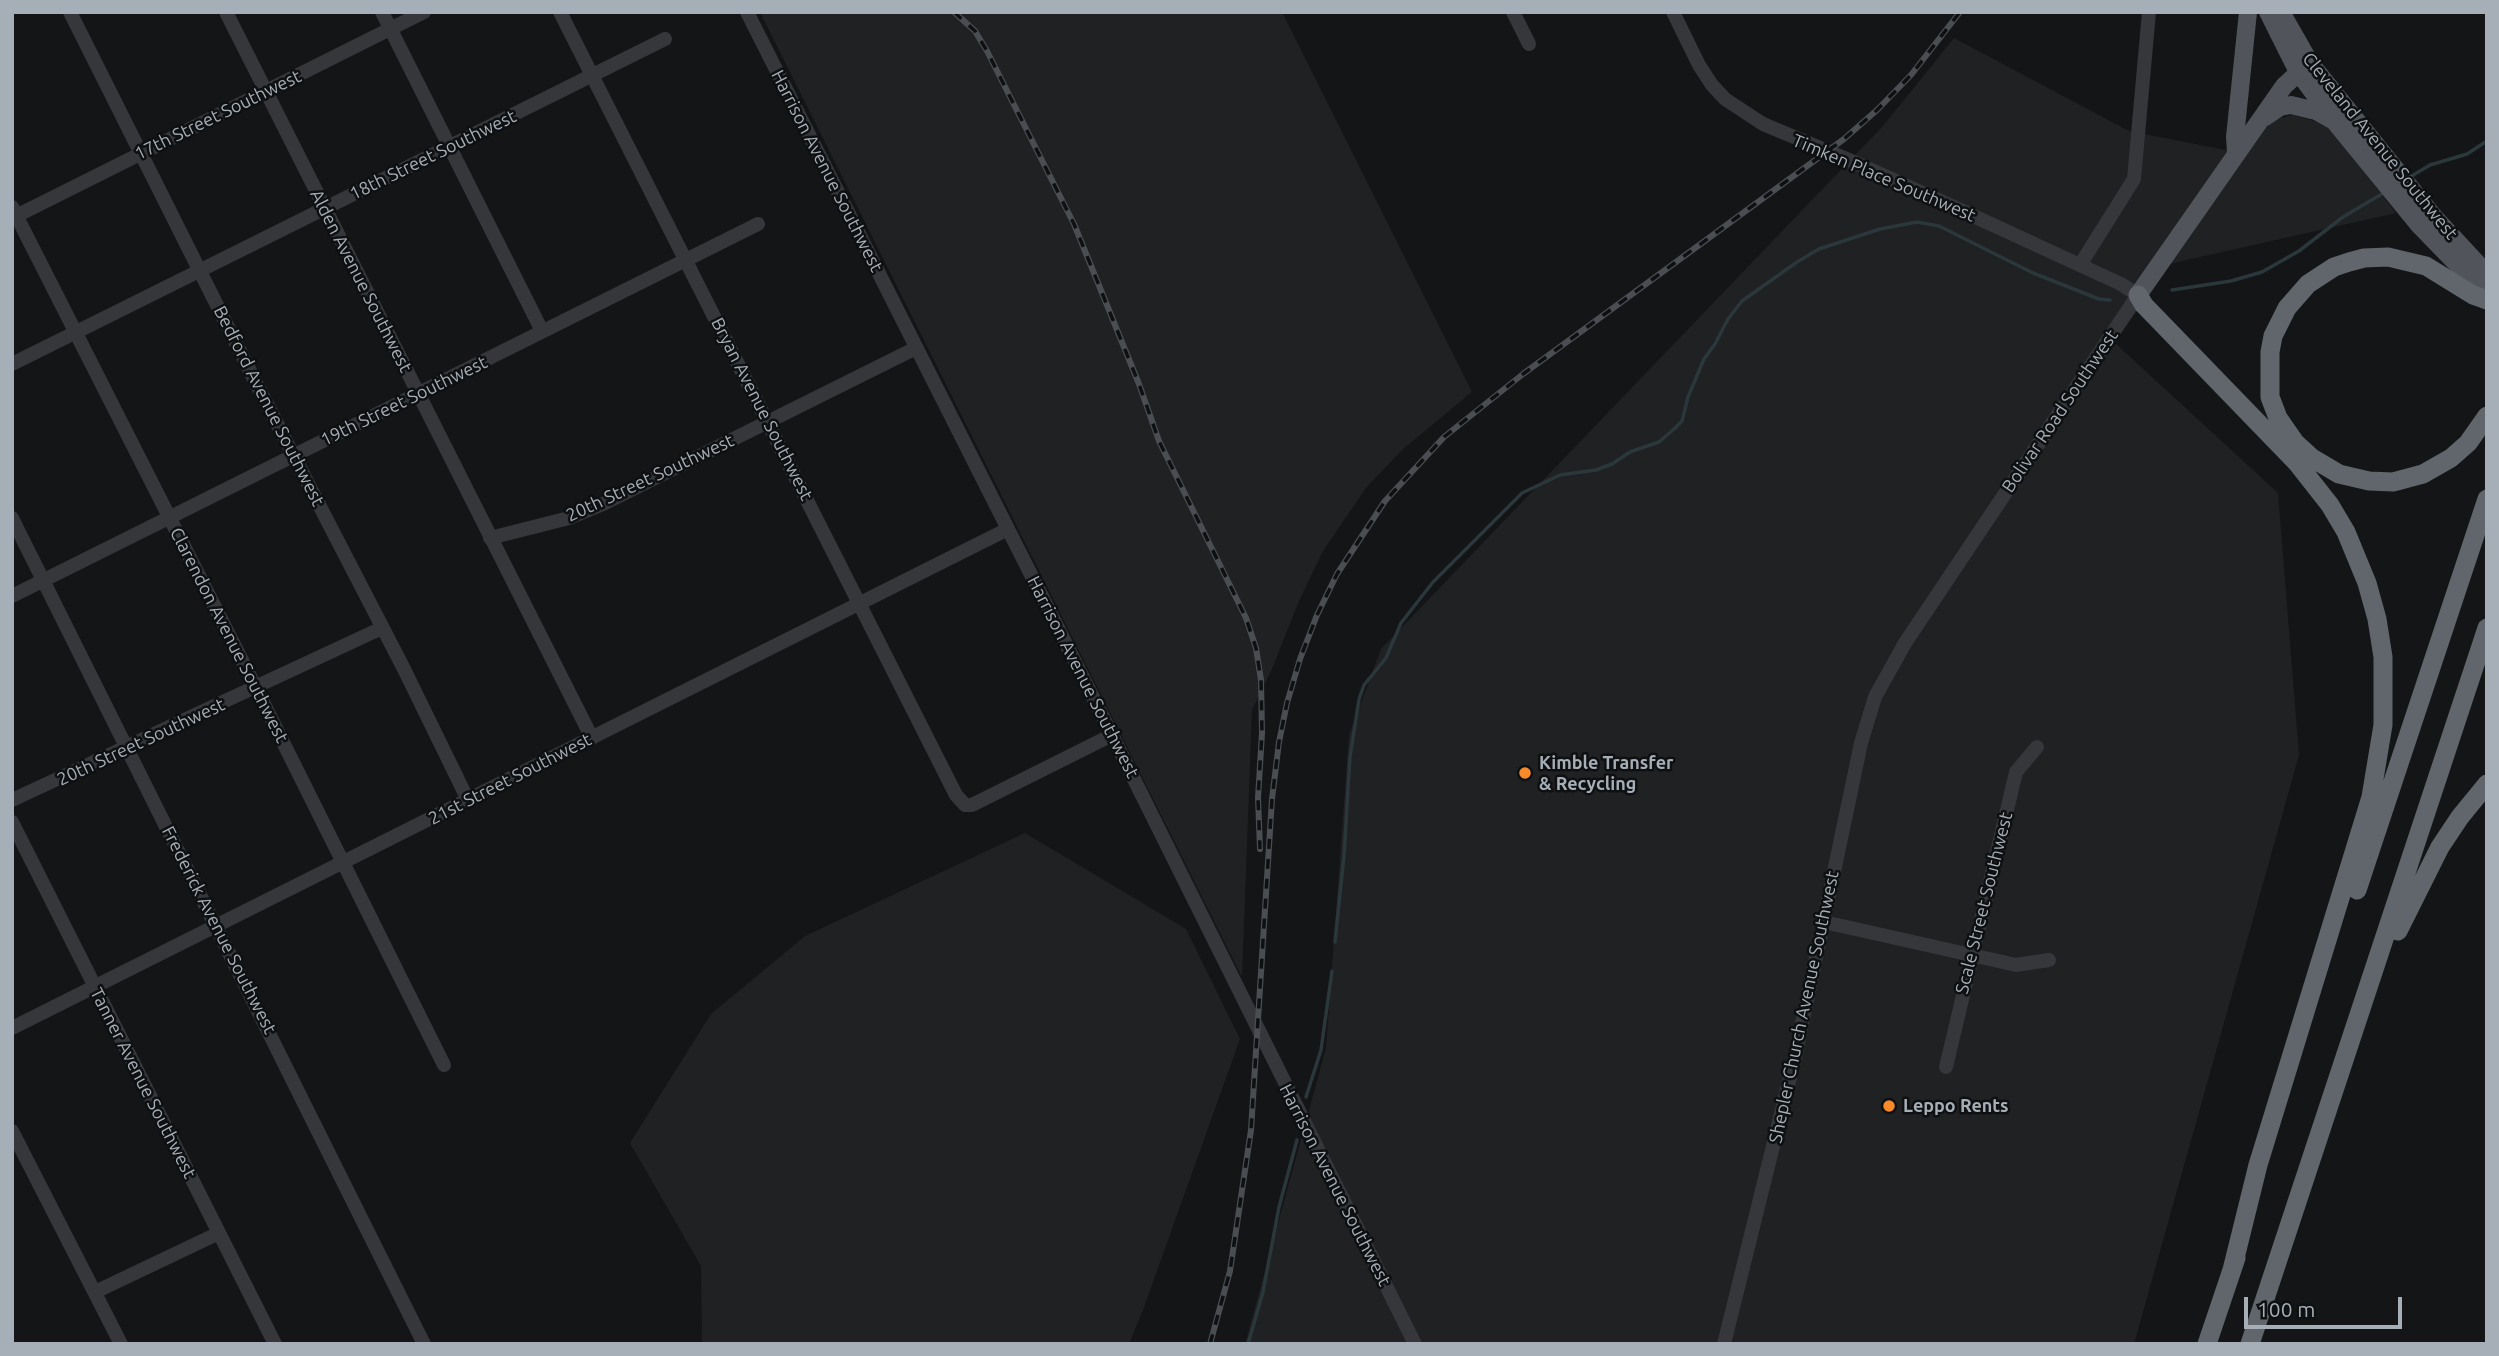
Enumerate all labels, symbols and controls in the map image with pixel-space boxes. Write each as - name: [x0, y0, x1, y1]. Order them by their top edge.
- street label: Cleveland Avenue Southwest: [2298, 48, 2462, 244]
- street label: 17th Street Southwest: [131, 65, 305, 165]
- street label: Harrison Avenue Southwest: [767, 66, 887, 276]
- street label: 18th Street Southwest: [346, 105, 520, 205]
- street label: Timken Place Southwest: [1789, 130, 1979, 226]
- street label: Alden Avenue Southwest: [305, 186, 417, 376]
- street label: Bedford Avenue Southwest: [209, 302, 329, 510]
- street label: Bryan Avenue Southwest: [707, 314, 817, 504]
- street label: Bolivar Road Southwest: [1997, 325, 2123, 497]
- street label: 19th Street Southwest: [317, 351, 491, 451]
- street label: 20th Street Southwest: [563, 430, 737, 526]
- street label: Clarendon Avenue Southwest: [165, 524, 293, 746]
- street label: Harrison Avenue Southwest: [1023, 572, 1143, 782]
- street label: 20th Street Southwest: [54, 694, 228, 790]
- street label: 21st Street Southwest: [425, 729, 595, 829]
- place label: Kimble Transfer & Recycling: [1539, 752, 1673, 794]
- marker: Kimble Transfer & Recycling: [1517, 765, 1533, 781]
- street label: Scale Street Southwest: [1951, 810, 2017, 996]
- street label: Frederick Avenue Southwest: [157, 823, 281, 1037]
- street label: Shepler Church Avenue Southwest: [1765, 869, 1843, 1145]
- street label: Tanner Avenue Southwest: [85, 984, 201, 1182]
- street label: Harrison Avenue Southwest: [1275, 1080, 1395, 1290]
- place label: Leppo Rents: [1903, 1095, 2009, 1117]
- marker: Leppo Rents: [1881, 1098, 1897, 1114]
- scale bar: [2247, 1282, 2404, 1326]
- text: 100 m: [2257, 1297, 2315, 1321]

